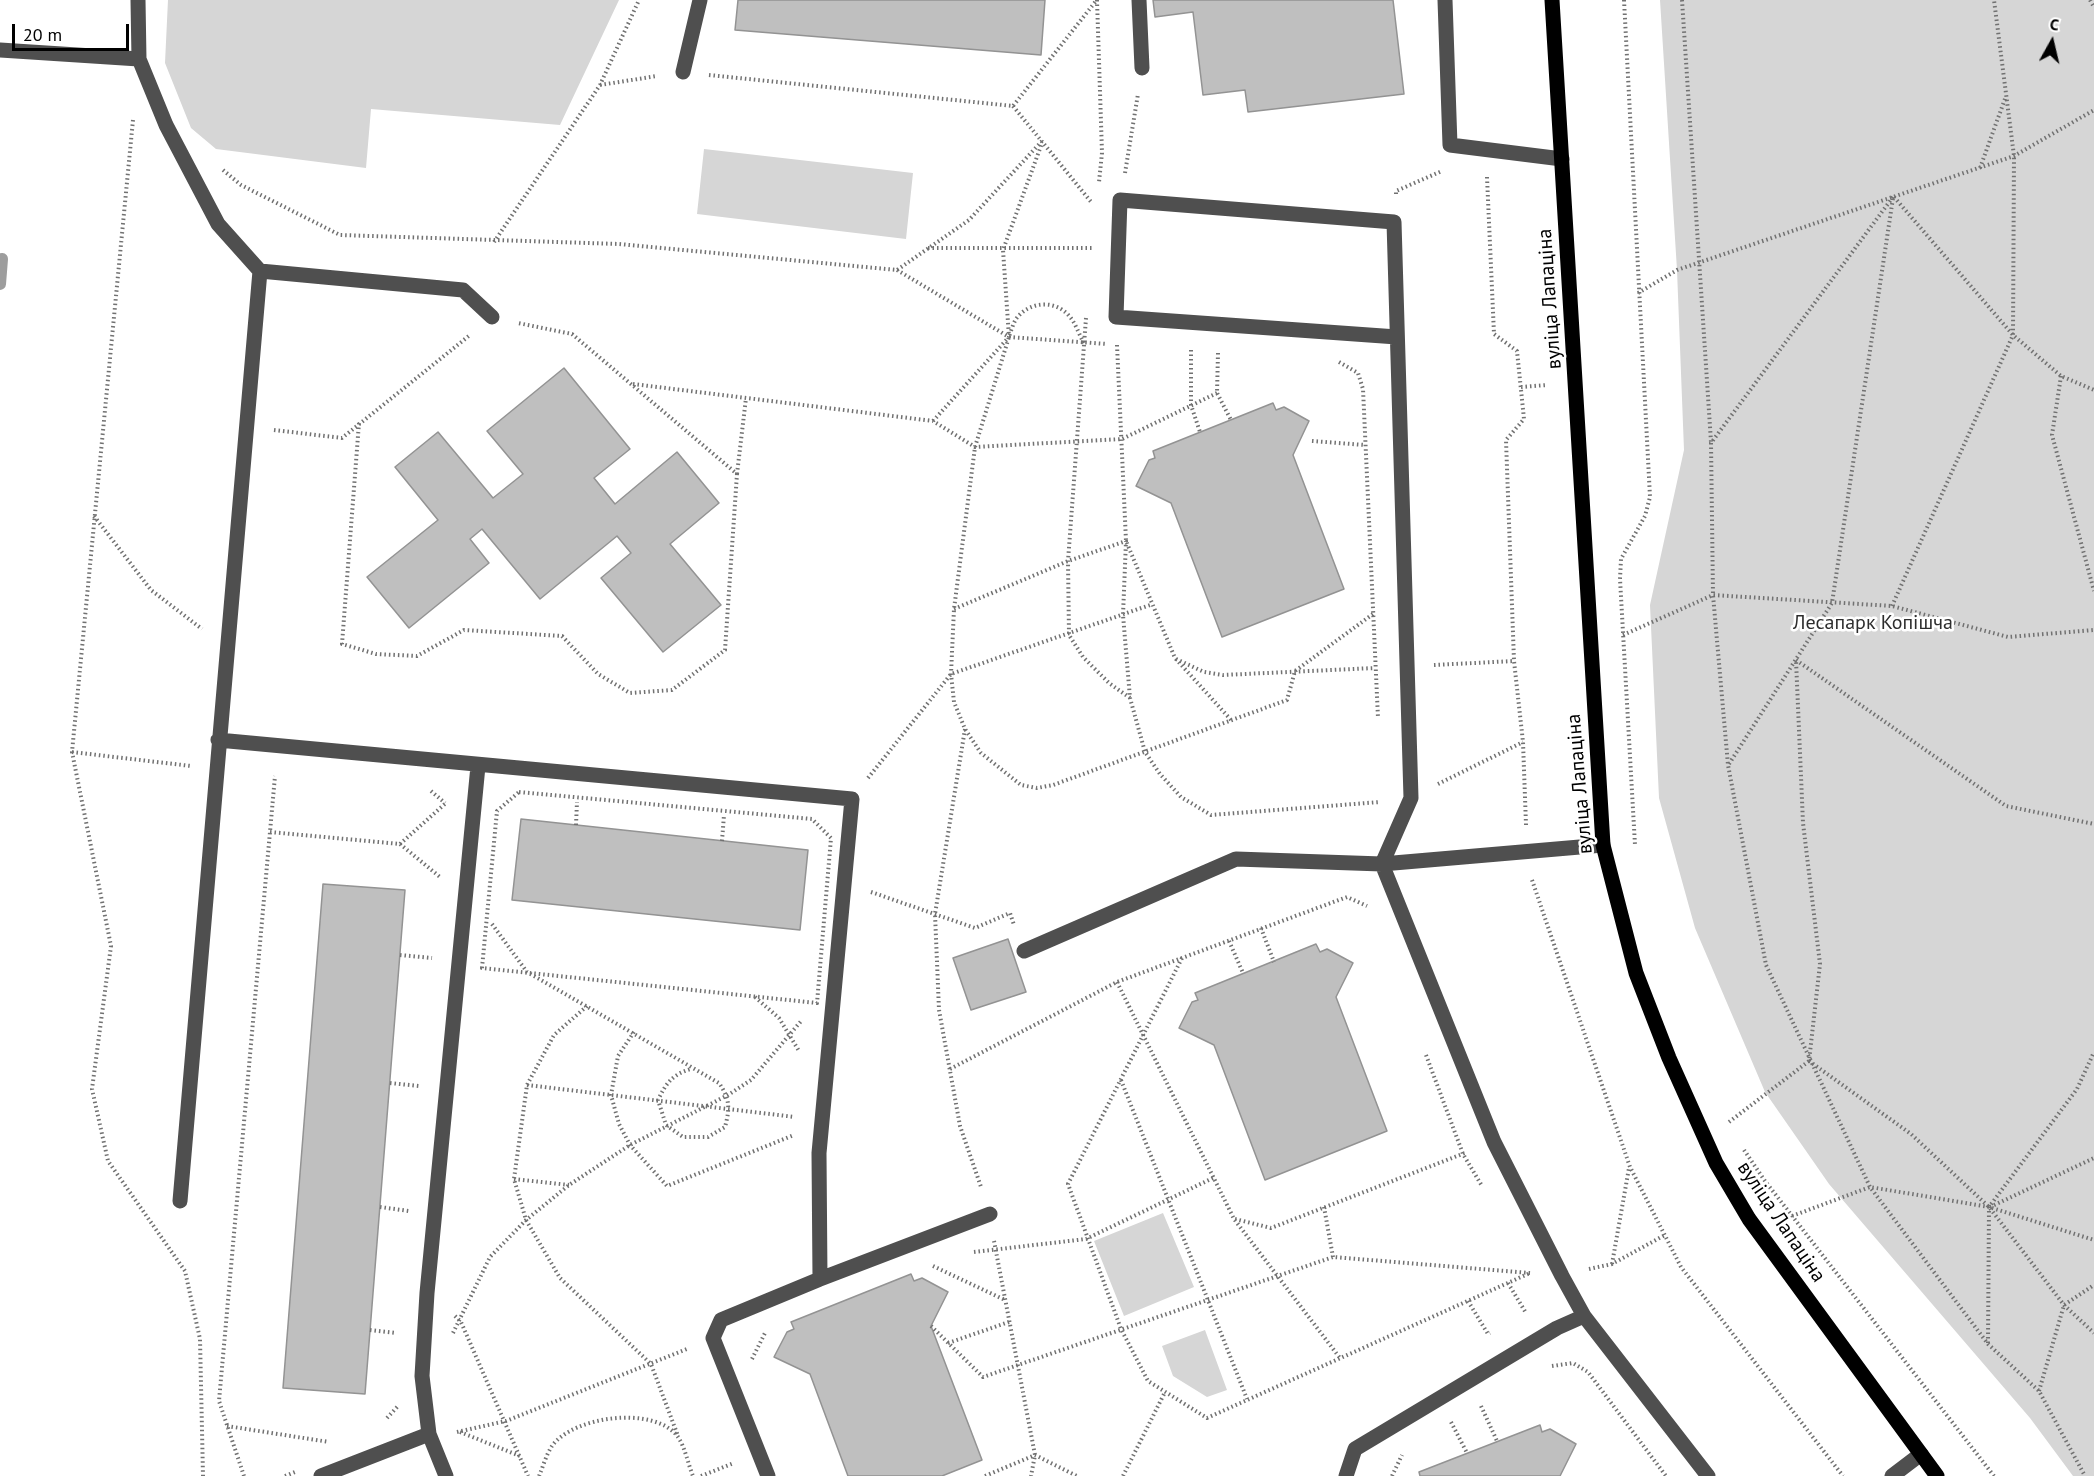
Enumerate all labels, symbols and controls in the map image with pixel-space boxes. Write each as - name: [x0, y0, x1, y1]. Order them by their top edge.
- scale bar: [15, 12, 132, 50]
- north arrow: [2022, 12, 2082, 72]
- text: С: [2049, 14, 2060, 35]
- text: 20 m: [23, 23, 62, 46]
- street label: вуліца Лапаціна: [1533, 228, 1567, 370]
- park label: Лесапарк Копішча: [1793, 611, 1953, 635]
- street label: вуліца Лапаціна: [1562, 713, 1598, 855]
- street label: вуліца Лапаціна: [1732, 1157, 1830, 1287]

